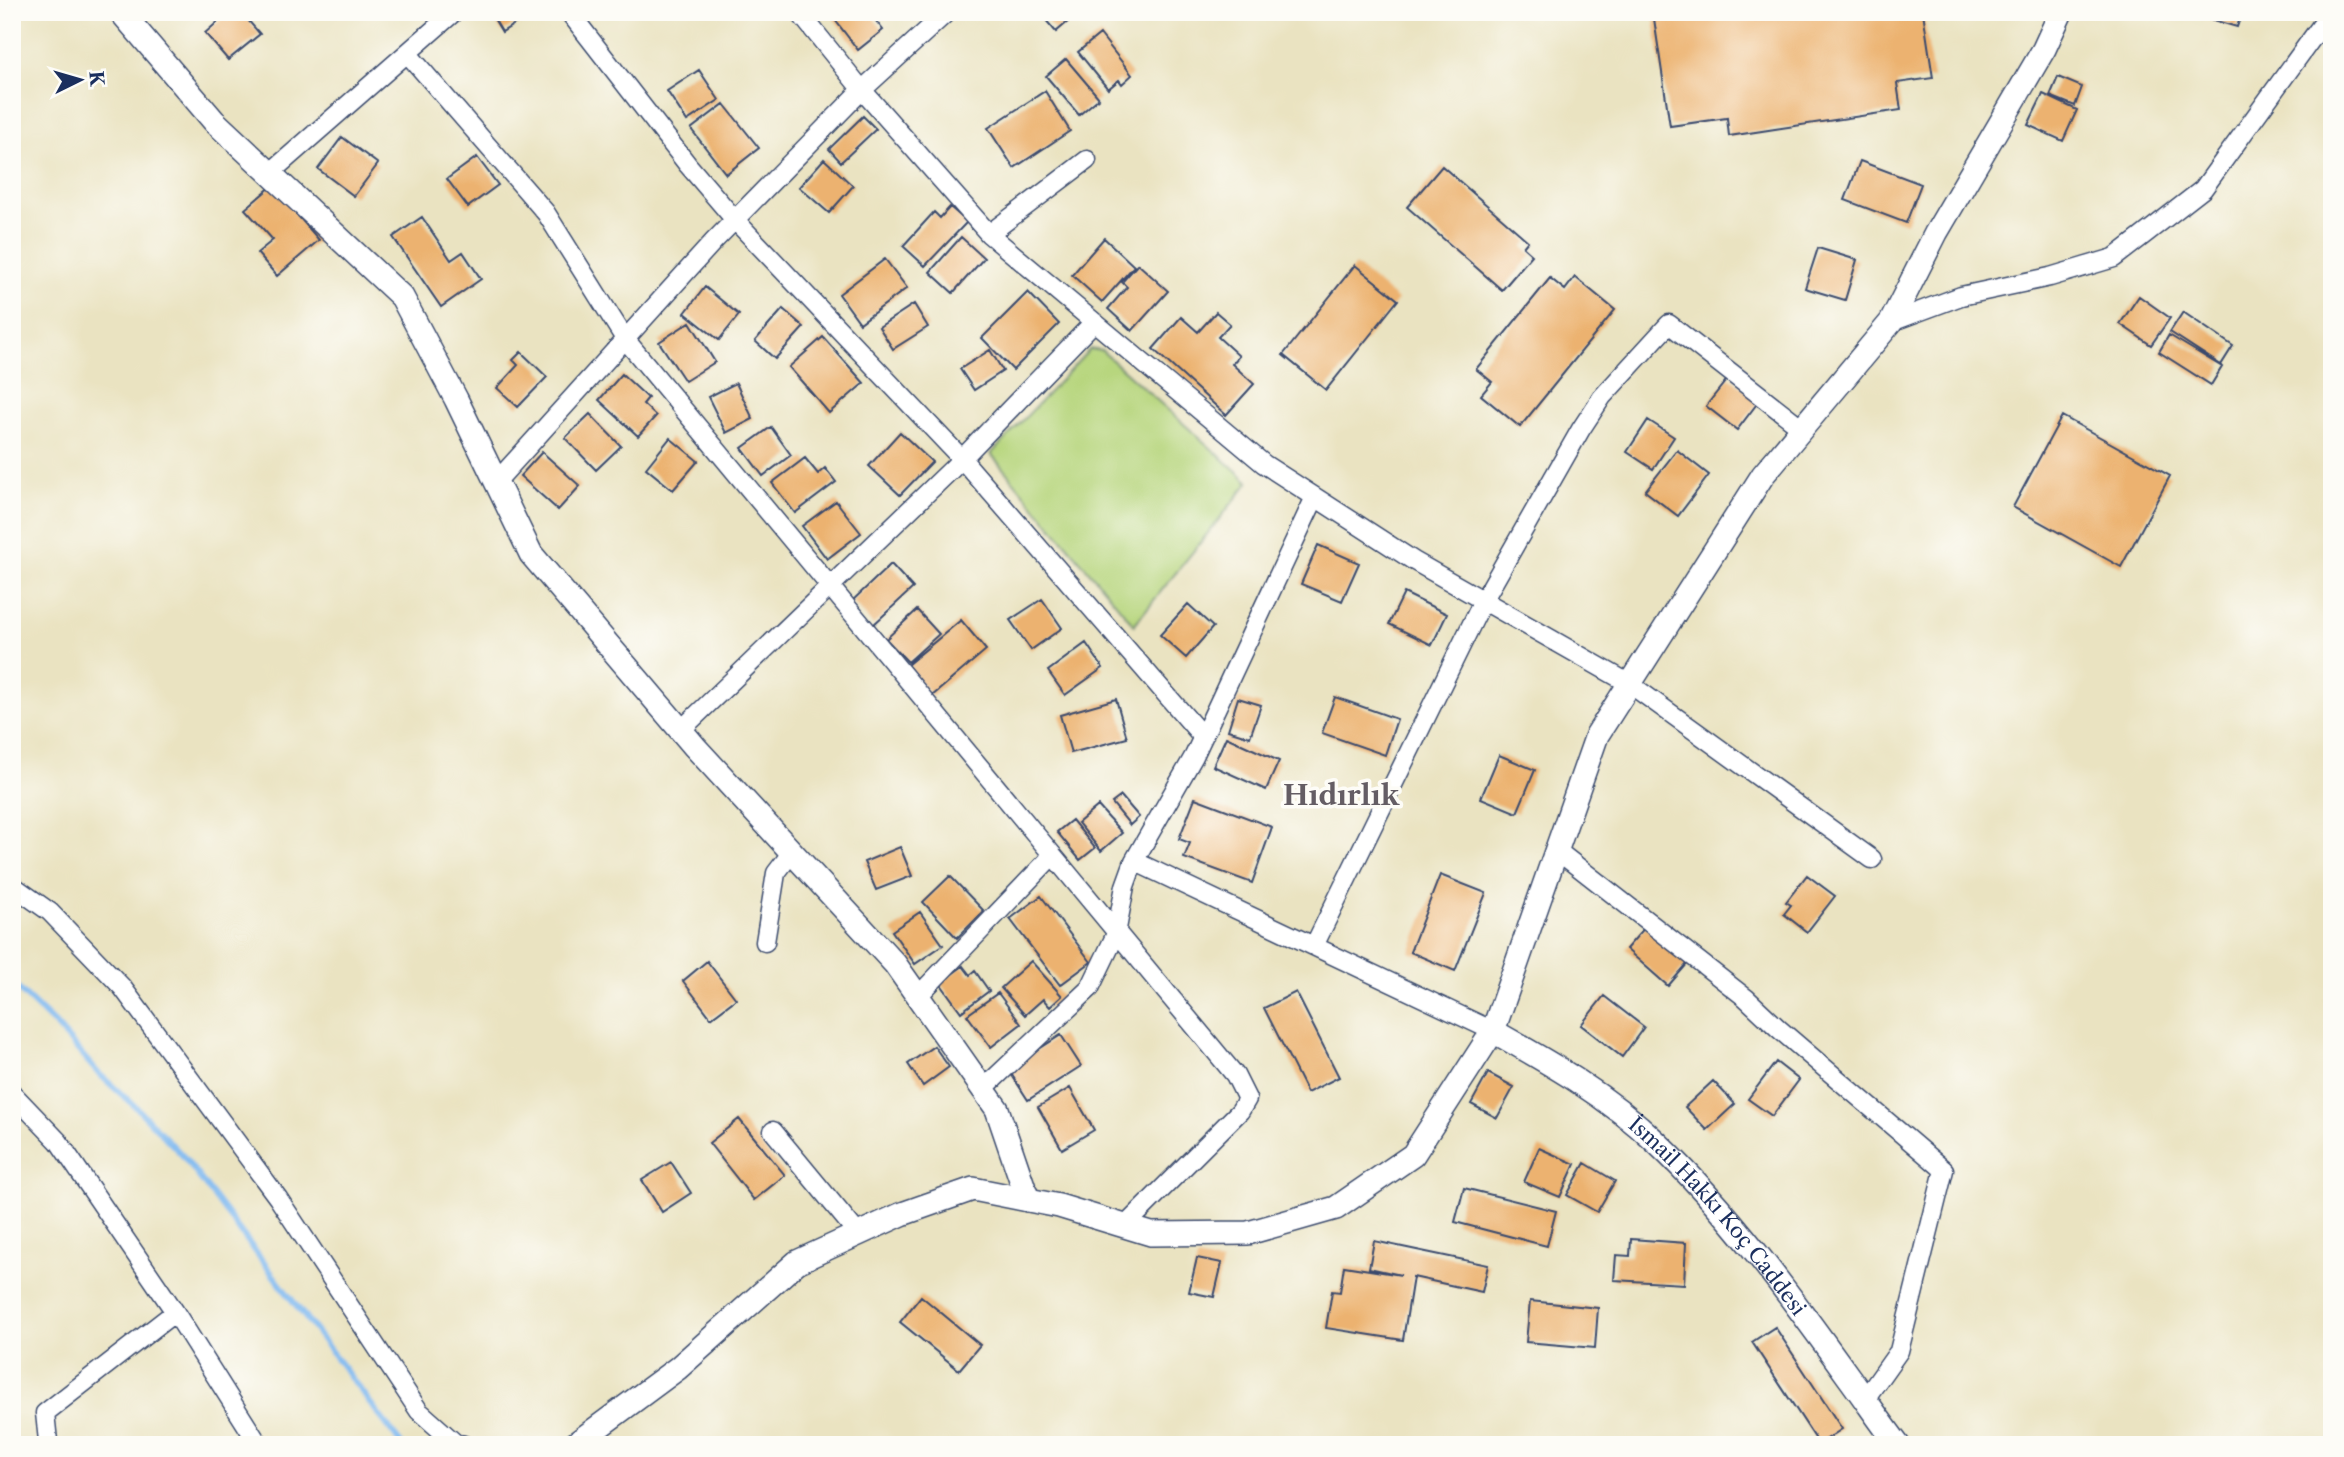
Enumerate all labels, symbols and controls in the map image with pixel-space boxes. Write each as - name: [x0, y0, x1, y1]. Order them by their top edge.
- north arrow: [46, 46, 116, 116]
- text: K: [84, 70, 109, 88]
- district label: Hıdırlık: [1283, 778, 1400, 812]
- street label: İsmail Hakkı Koç Caddesi: [1624, 1111, 1812, 1320]

